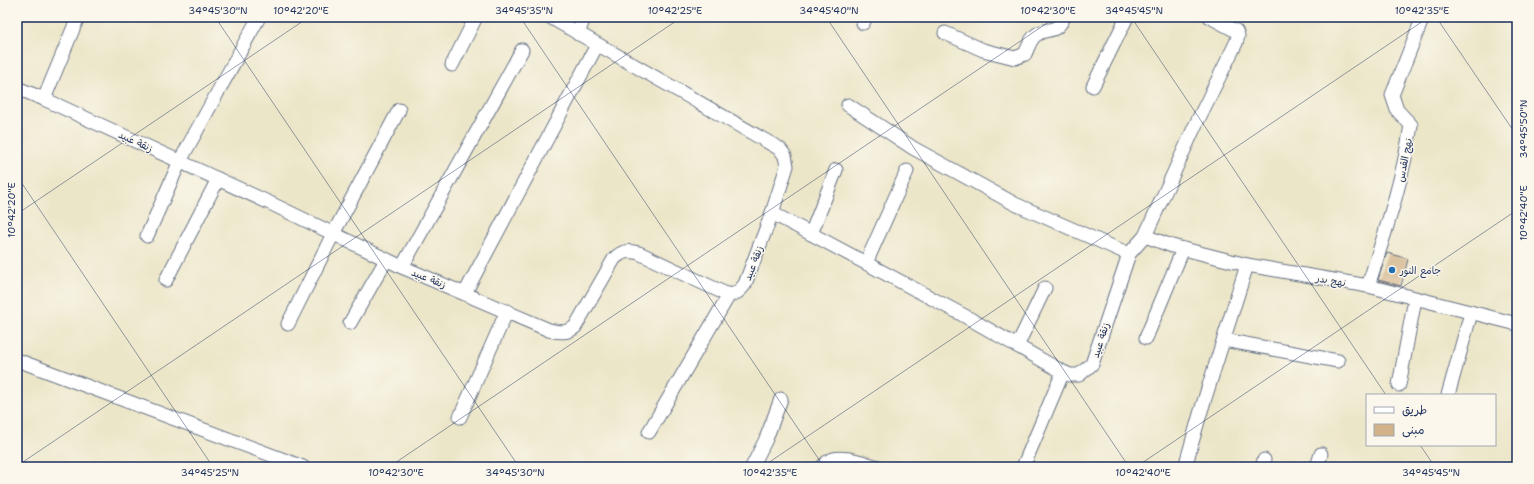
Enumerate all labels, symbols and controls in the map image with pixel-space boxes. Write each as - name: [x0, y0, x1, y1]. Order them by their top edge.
- text: 34°45'30"N: [188, 4, 248, 17]
- text: 10°42'20"E: [273, 4, 329, 17]
- text: 34°45'35"N: [495, 4, 553, 17]
- text: 10°42'25"E: [648, 4, 702, 17]
- text: 34°45'40"N: [799, 4, 859, 17]
- text: 10°42'30"E: [1020, 4, 1076, 17]
- text: 34°45'45"N: [1105, 4, 1163, 17]
- text: 10°42'35"E: [1395, 4, 1449, 17]
- text: 34°45'50"N: [1517, 100, 1530, 158]
- street label: زنقة عبيد: [117, 128, 155, 155]
- street label: نهج القدس: [1394, 137, 1416, 183]
- text: 10°42'20"E: [5, 182, 18, 238]
- text: 10°42'40"E: [1517, 185, 1530, 241]
- street label: زنقة عبيد: [741, 244, 766, 282]
- place label: جامع النور: [1399, 264, 1441, 279]
- marker: جامع النور: [1387, 265, 1397, 275]
- street label: زنقة عبيد: [410, 266, 448, 291]
- street label: نهج بدر: [1314, 271, 1347, 291]
- street label: زنقة عبيد: [1089, 321, 1112, 359]
- legend: [1366, 394, 1496, 446]
- text: طريق: [1402, 402, 1427, 418]
- text: مبنى: [1402, 422, 1425, 438]
- text: 34°45'25"N: [181, 466, 239, 479]
- text: 10°42'30"E: [368, 466, 424, 479]
- text: 34°45'30"N: [485, 466, 545, 479]
- text: 10°42'35"E: [743, 466, 797, 479]
- text: 10°42'40"E: [1115, 466, 1171, 479]
- text: 34°45'45"N: [1402, 466, 1460, 479]

